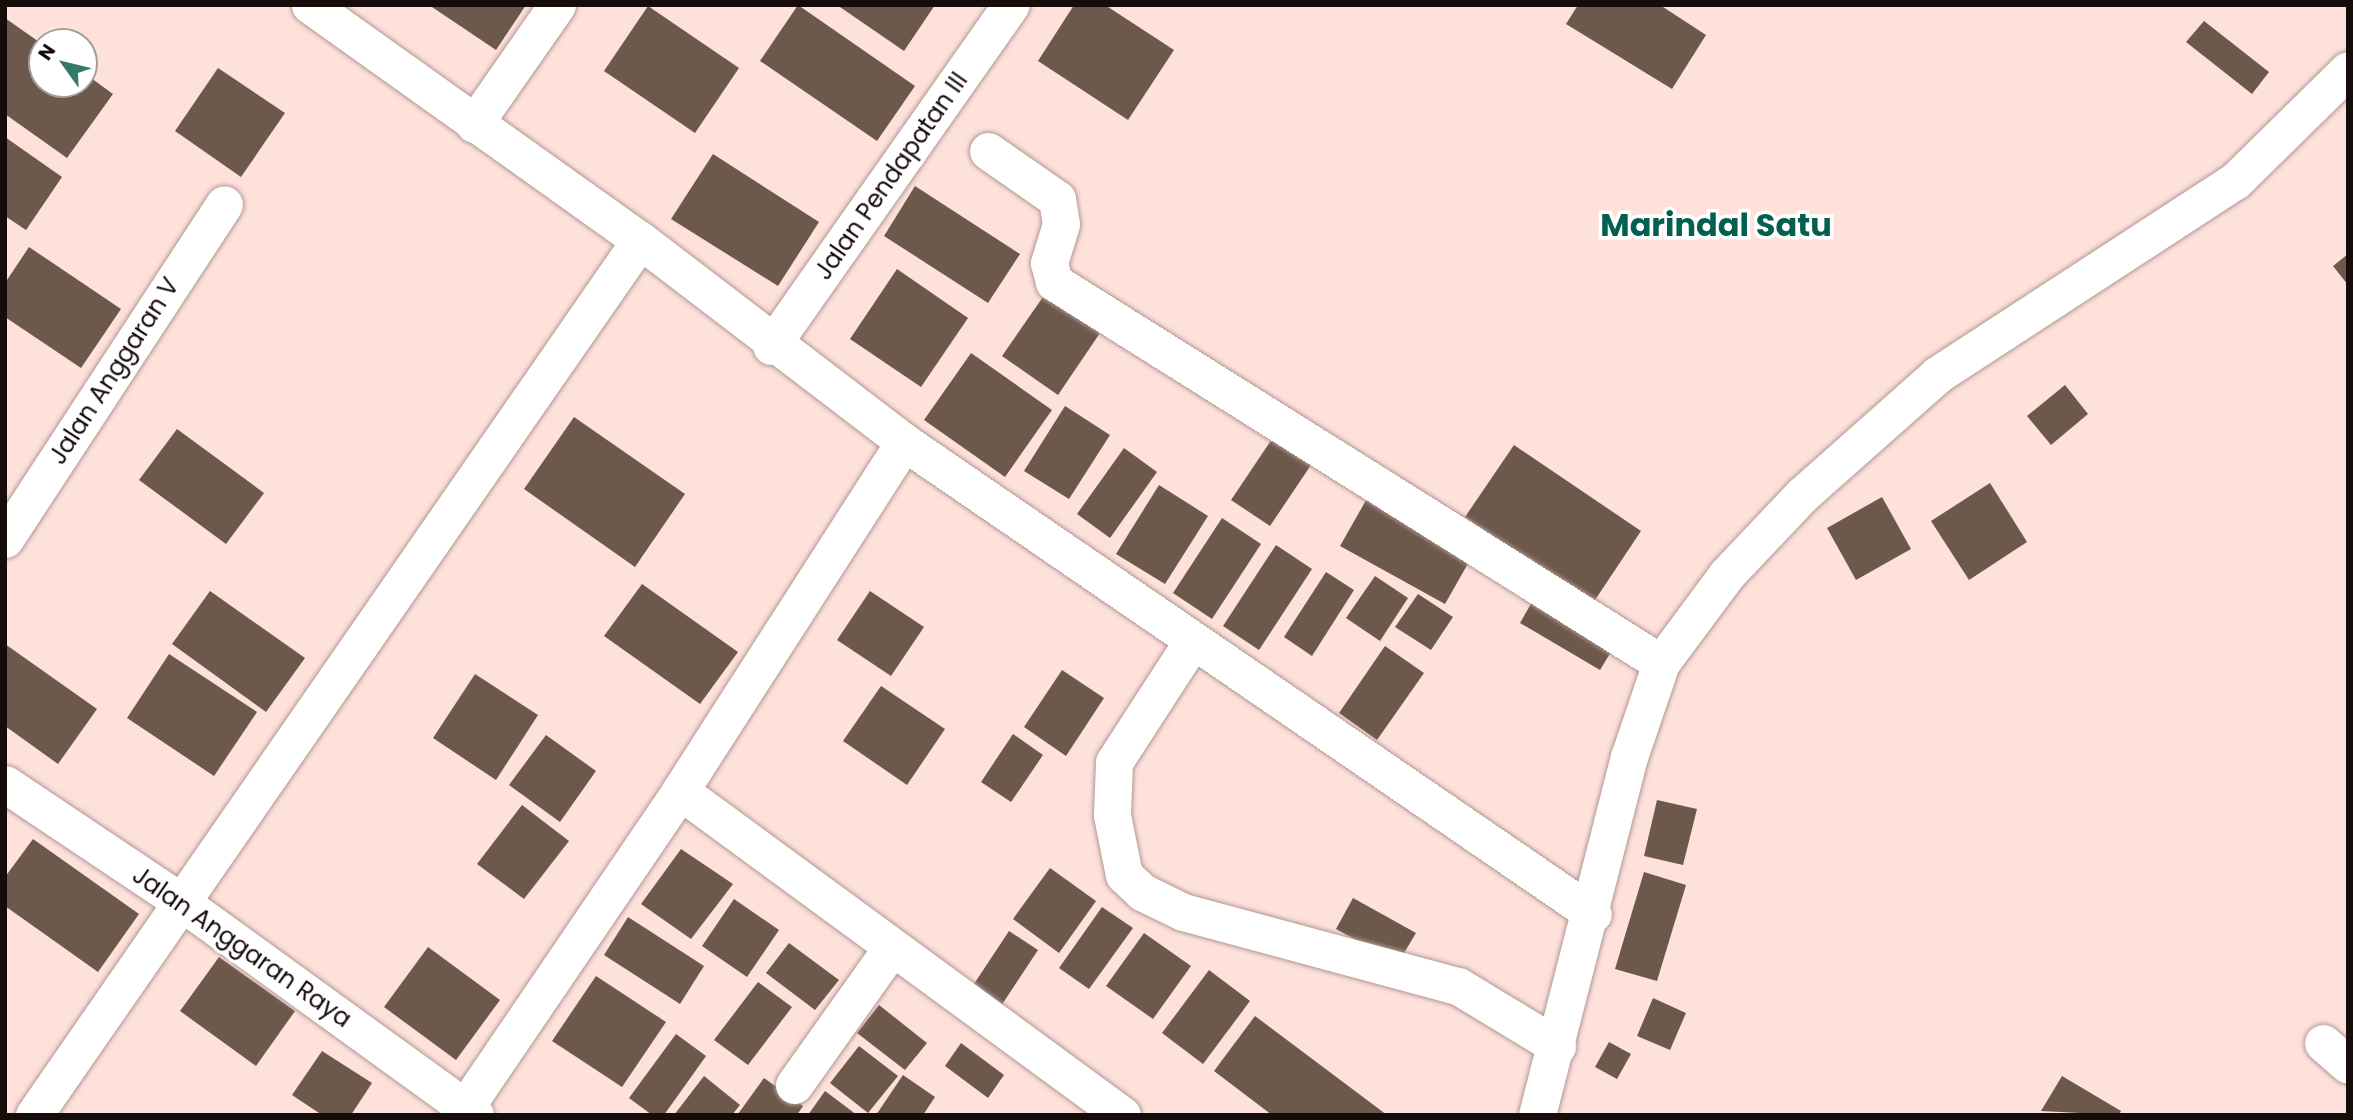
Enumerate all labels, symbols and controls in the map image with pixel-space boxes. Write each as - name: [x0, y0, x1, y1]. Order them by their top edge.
- north arrow: [28, 28, 98, 98]
- text: N: [32, 39, 62, 66]
- street label: Jalan Pendapatan III: [809, 67, 973, 285]
- district label: Marindal Satu: [1600, 206, 1832, 244]
- street label: Jalan Anggaran V: [43, 272, 185, 470]
- street label: Jalan Anggaran Raya: [127, 860, 357, 1034]

